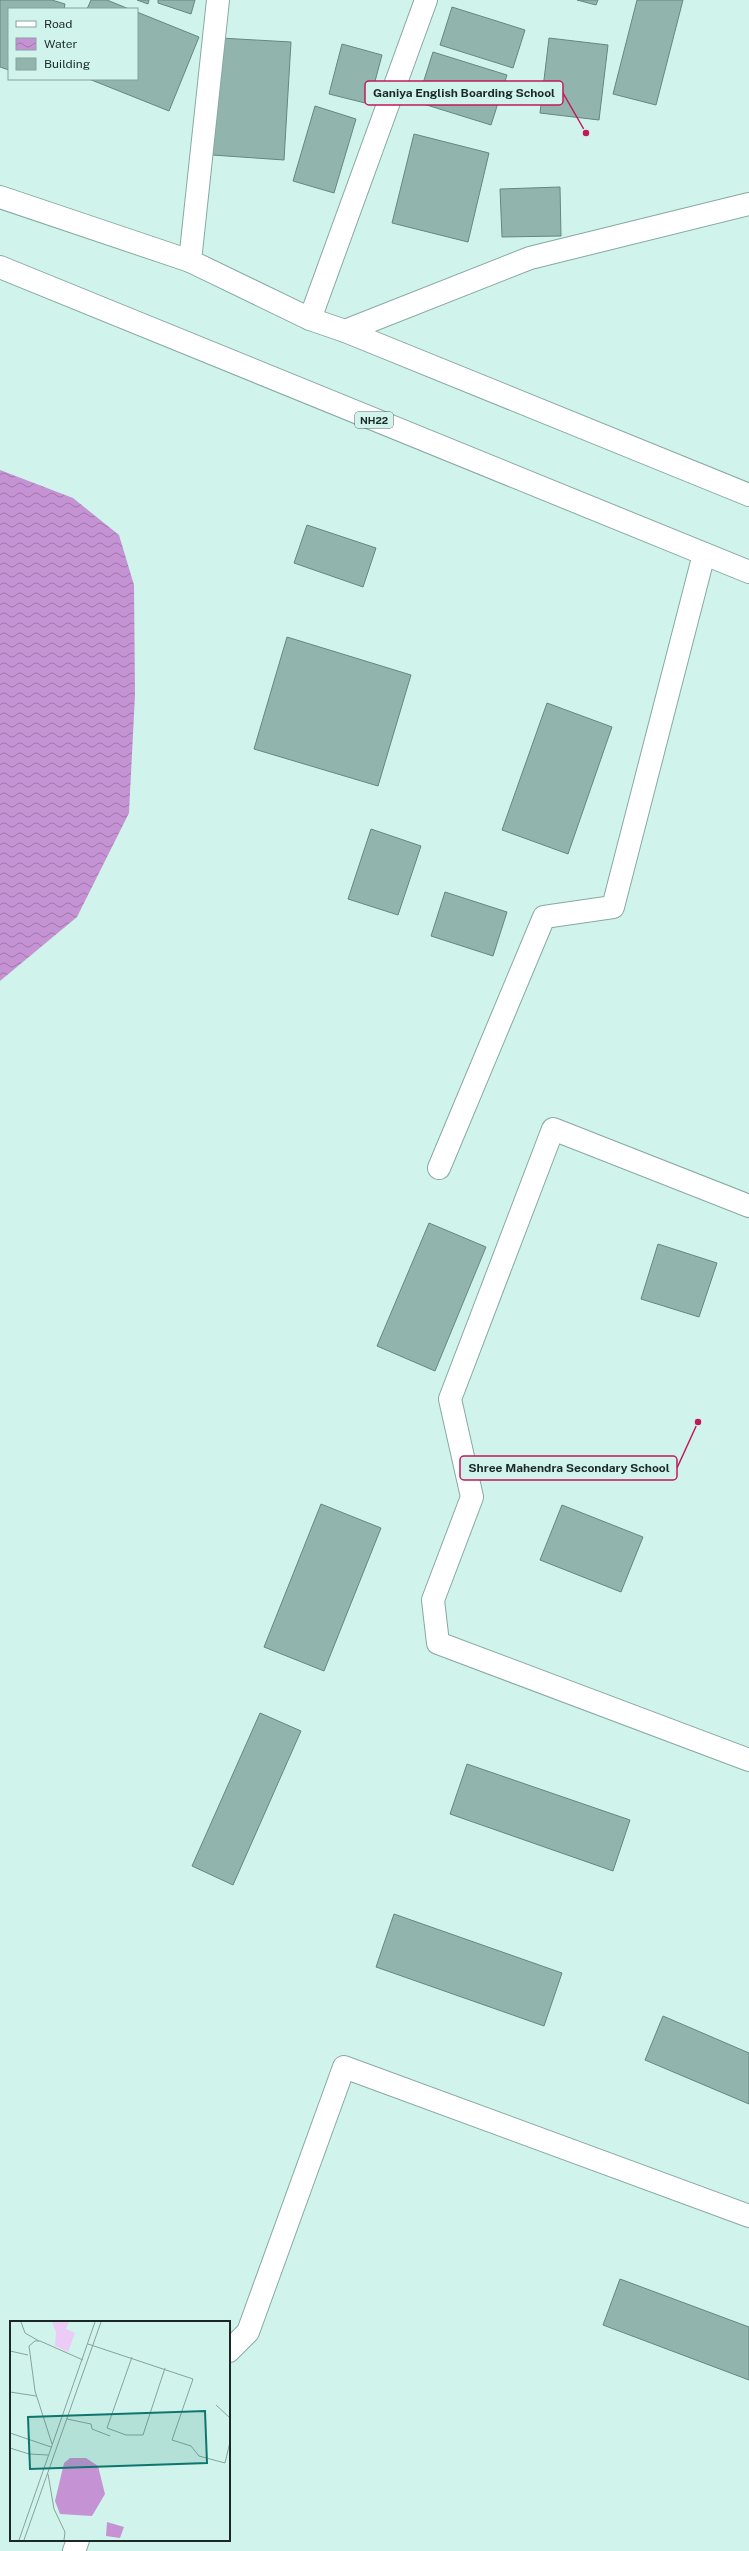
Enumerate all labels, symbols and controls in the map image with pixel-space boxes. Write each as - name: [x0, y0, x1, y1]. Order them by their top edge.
- legend: [8, 8, 138, 80]
- text: Road: [44, 17, 72, 31]
- text: Water: [44, 37, 78, 51]
- text: Building: [44, 57, 90, 71]
- callout: Ganiya English Boarding School: [365, 81, 563, 105]
- text: Ganiya English Boarding School: [373, 86, 555, 100]
- road number: NH22: [355, 412, 393, 428]
- callout: Shree Mahendra Secondary School: [460, 1456, 677, 1480]
- text: Shree Mahendra Secondary School: [468, 1461, 670, 1475]
- inset map: [10, 2321, 230, 2541]

